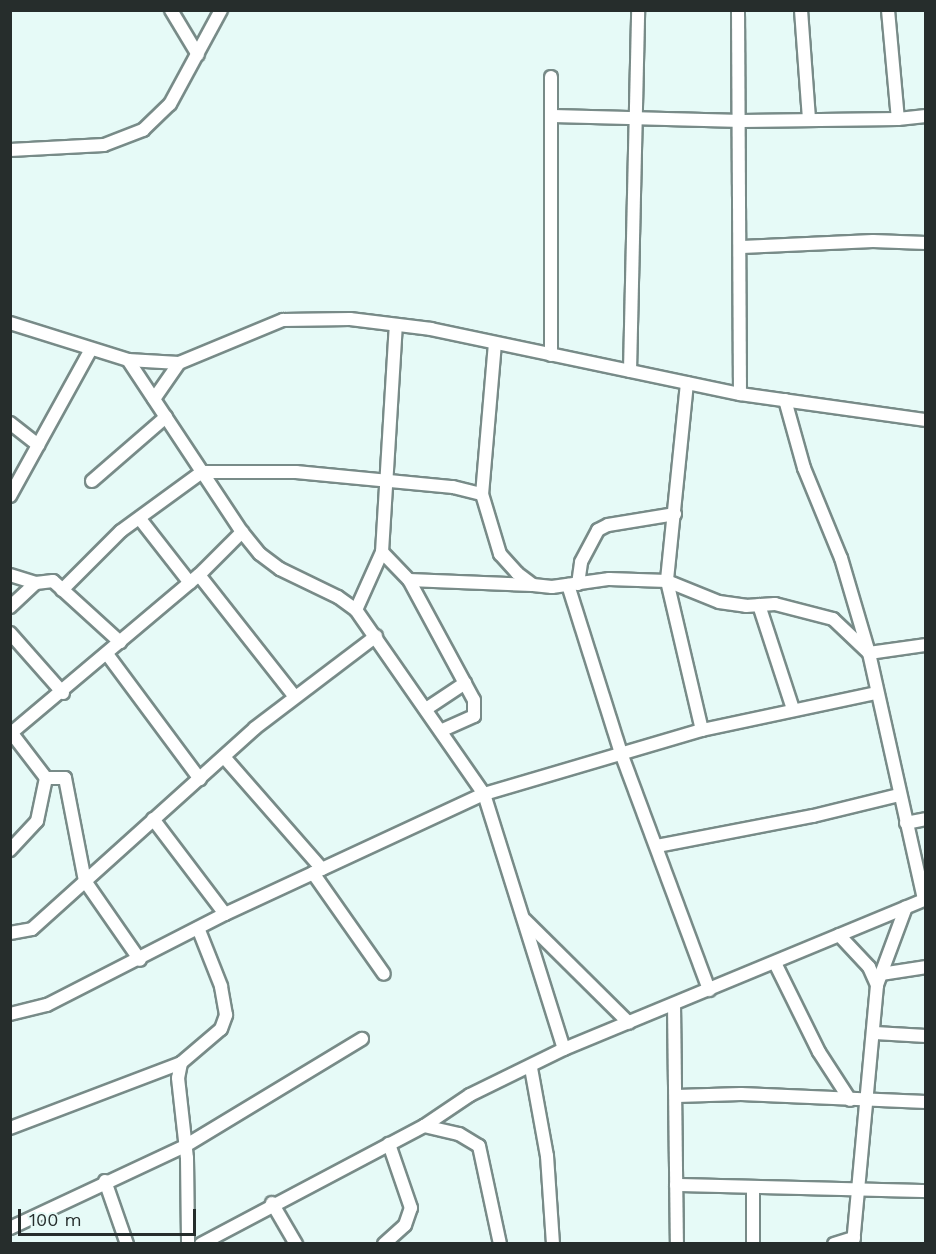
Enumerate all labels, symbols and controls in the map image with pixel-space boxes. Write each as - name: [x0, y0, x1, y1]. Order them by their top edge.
- scale bar: [21, 1197, 200, 1235]
- text: 100 m: [29, 1209, 82, 1230]

